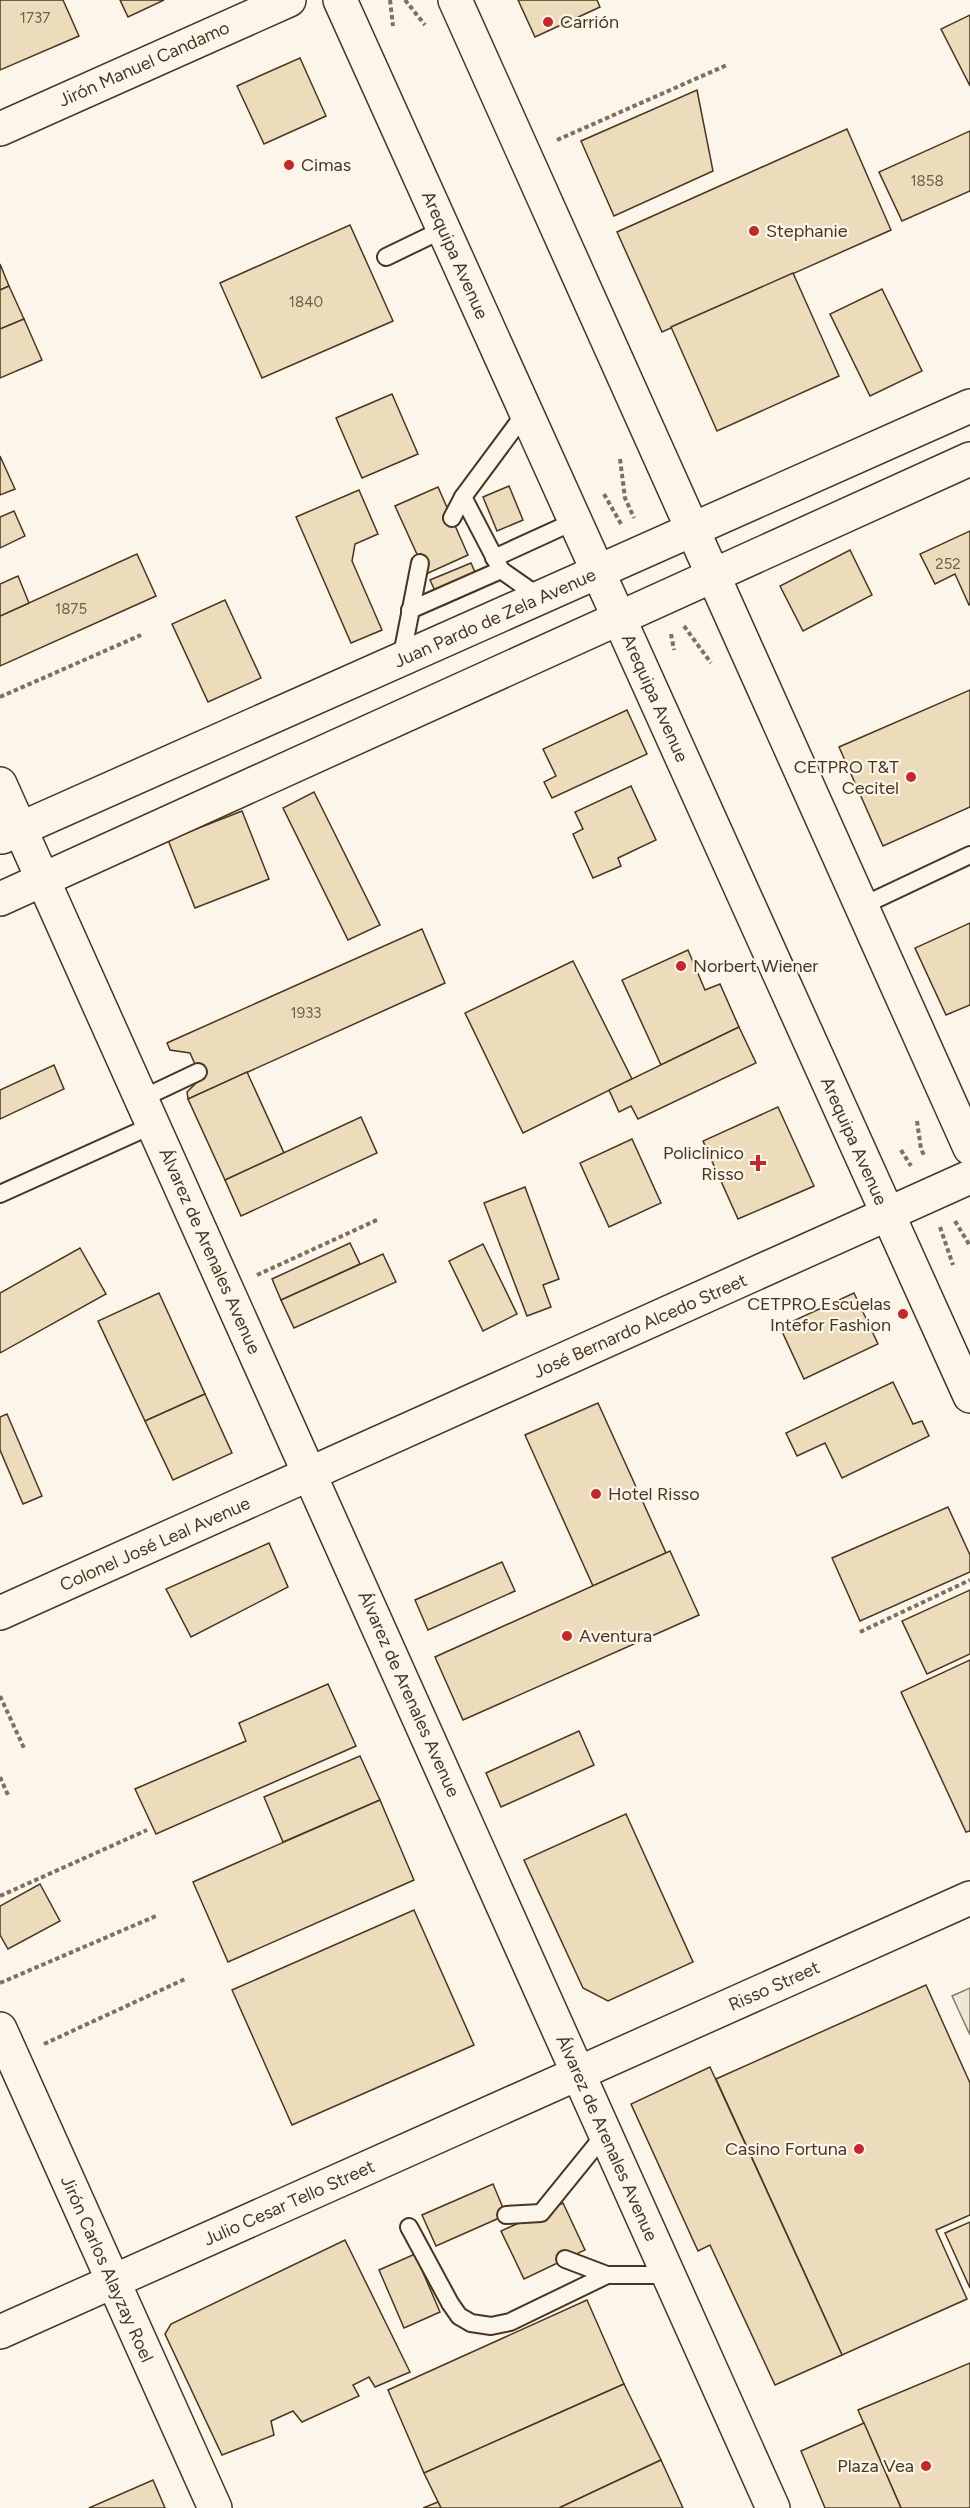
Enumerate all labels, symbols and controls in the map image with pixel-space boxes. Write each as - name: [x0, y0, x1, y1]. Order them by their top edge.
- house number: 1737: [20, 9, 50, 27]
- place label: Carrión: [560, 11, 619, 33]
- marker: Carrión: [541, 15, 555, 29]
- street label: Jirón Manuel Candamo: [55, 16, 233, 112]
- place label: Cimas: [301, 154, 351, 176]
- marker: Cimas: [282, 158, 296, 172]
- house number: 1858: [910, 172, 944, 190]
- street label: Arequipa Avenue: [417, 188, 493, 323]
- place label: Stephanie: [766, 220, 848, 242]
- marker: Stephanie: [747, 224, 761, 238]
- house number: 1840: [289, 293, 323, 311]
- house number: 252: [935, 555, 961, 573]
- street label: Juan Pardo de Zela Avenue: [391, 563, 599, 673]
- house number: 1875: [55, 600, 87, 618]
- street label: Arequipa Avenue: [617, 631, 693, 766]
- place label: CETPRO T&T Cecitel: [794, 756, 899, 799]
- marker: CETPRO T&T Cecitel: [904, 770, 918, 784]
- place label: Norbert Wiener: [693, 955, 818, 977]
- marker: Norbert Wiener: [674, 959, 688, 973]
- house number: 1933: [290, 1004, 322, 1022]
- street label: Arequipa Avenue: [816, 1074, 892, 1209]
- place label: Policlinico Risso: [663, 1142, 744, 1185]
- street label: Álvarez de Arenales Avenue: [155, 1145, 266, 1358]
- marker: Policlinico Risso: [749, 1154, 767, 1172]
- street label: José Bernardo Alcedo Street: [530, 1269, 750, 1383]
- place label: CETPRO Escuelas Intefor Fashion: [747, 1293, 891, 1336]
- marker: CETPRO Escuelas Intefor Fashion: [896, 1307, 910, 1321]
- place label: Hotel Risso: [608, 1483, 700, 1505]
- marker: Hotel Risso: [589, 1487, 603, 1501]
- street label: Colonel José Leal Avenue: [56, 1492, 254, 1596]
- street label: Álvarez de Arenales Avenue: [354, 1588, 465, 1801]
- place label: Aventura: [579, 1625, 652, 1647]
- marker: Aventura: [560, 1629, 574, 1643]
- street label: Risso Street: [725, 1956, 823, 2016]
- street label: Álvarez de Arenales Avenue: [552, 2032, 663, 2245]
- place label: Casino Fortuna: [725, 2138, 847, 2160]
- marker: Casino Fortuna: [852, 2142, 866, 2156]
- street label: Julio Cesar Tello Street: [200, 2155, 378, 2251]
- street label: Jirón Carlos Alayzay Roel: [56, 2172, 158, 2366]
- place label: Plaza Vea: [837, 2455, 914, 2477]
- marker: Plaza Vea: [919, 2459, 933, 2473]

